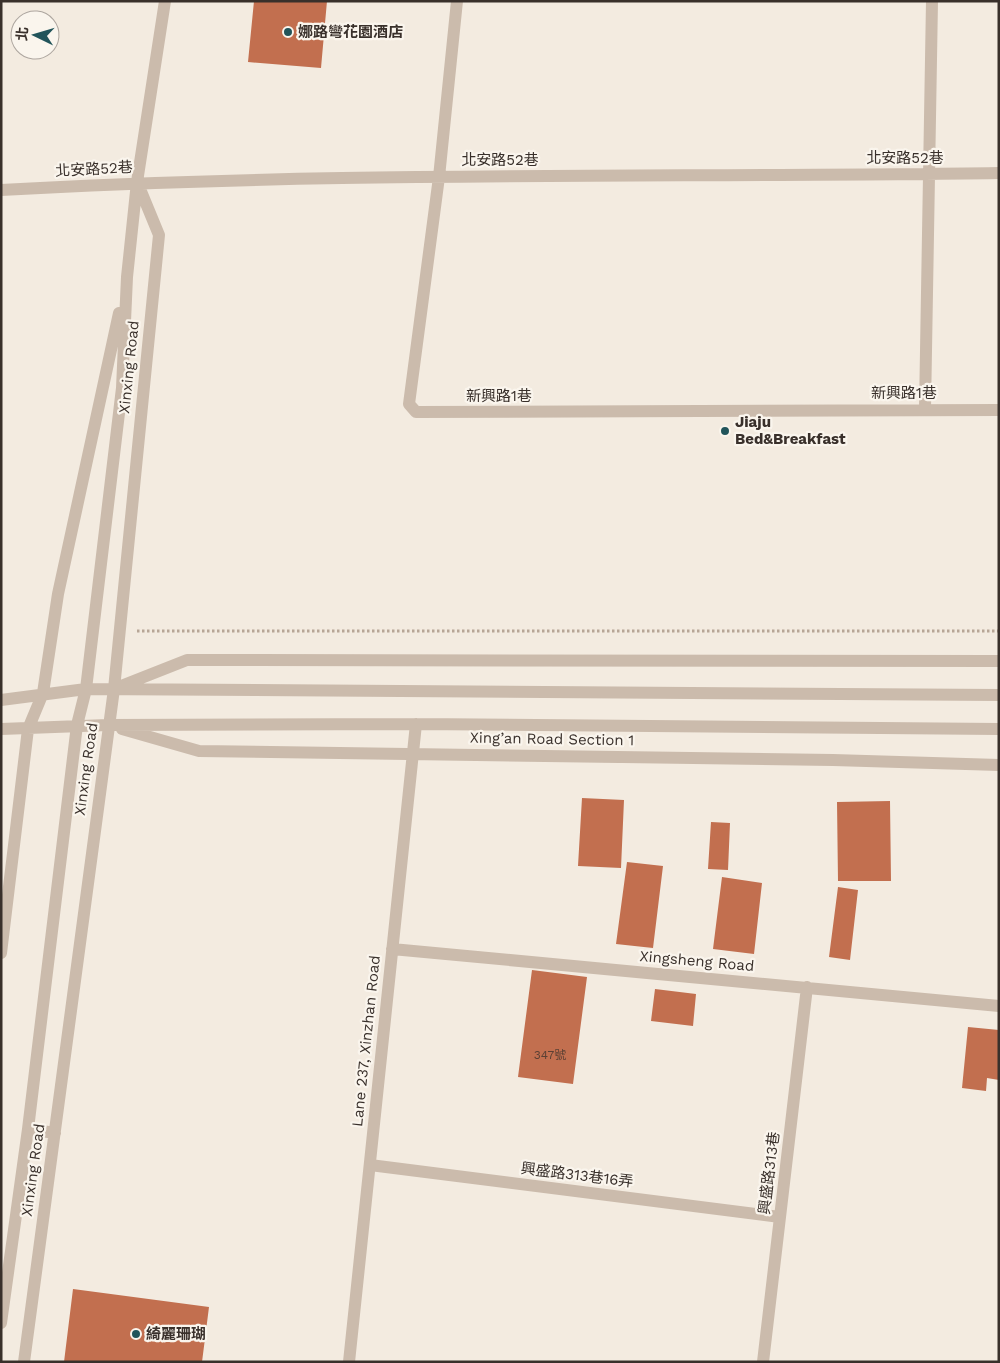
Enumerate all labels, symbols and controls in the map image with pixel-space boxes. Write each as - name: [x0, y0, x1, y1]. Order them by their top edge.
- north arrow: [10, 10, 60, 60]
- place label: 娜路彎花園酒店: [298, 23, 403, 41]
- text: 北: [13, 26, 31, 42]
- marker: 娜路彎花園酒店: [282, 26, 294, 38]
- street label: 北安路52巷: [866, 149, 944, 167]
- street label: 北安路52巷: [461, 151, 539, 169]
- street label: 北安路52巷: [55, 158, 133, 180]
- street label: Xinxing Road: [115, 320, 143, 414]
- street label: 新興路1巷: [871, 384, 937, 402]
- street label: 新興路1巷: [466, 387, 532, 405]
- place label: Jiaju Bed&Breakfast: [735, 413, 846, 448]
- marker: Jiaju Bed&Breakfast: [719, 425, 731, 437]
- street label: Xinxing Road: [71, 722, 101, 816]
- street label: Xing’an Road Section 1: [470, 729, 634, 749]
- street label: Xingsheng Road: [639, 947, 755, 975]
- street label: Lane 237, Xinzhan Road: [348, 954, 384, 1128]
- house number: 347號: [534, 1048, 566, 1062]
- street label: Xinxing Road: [18, 1123, 48, 1217]
- street label: 興盛路313巷: [755, 1131, 783, 1215]
- street label: 興盛路313巷16弄: [520, 1159, 634, 1191]
- place label: 綺麗珊瑚: [146, 1325, 206, 1343]
- marker: 綺麗珊瑚: [130, 1328, 142, 1340]

